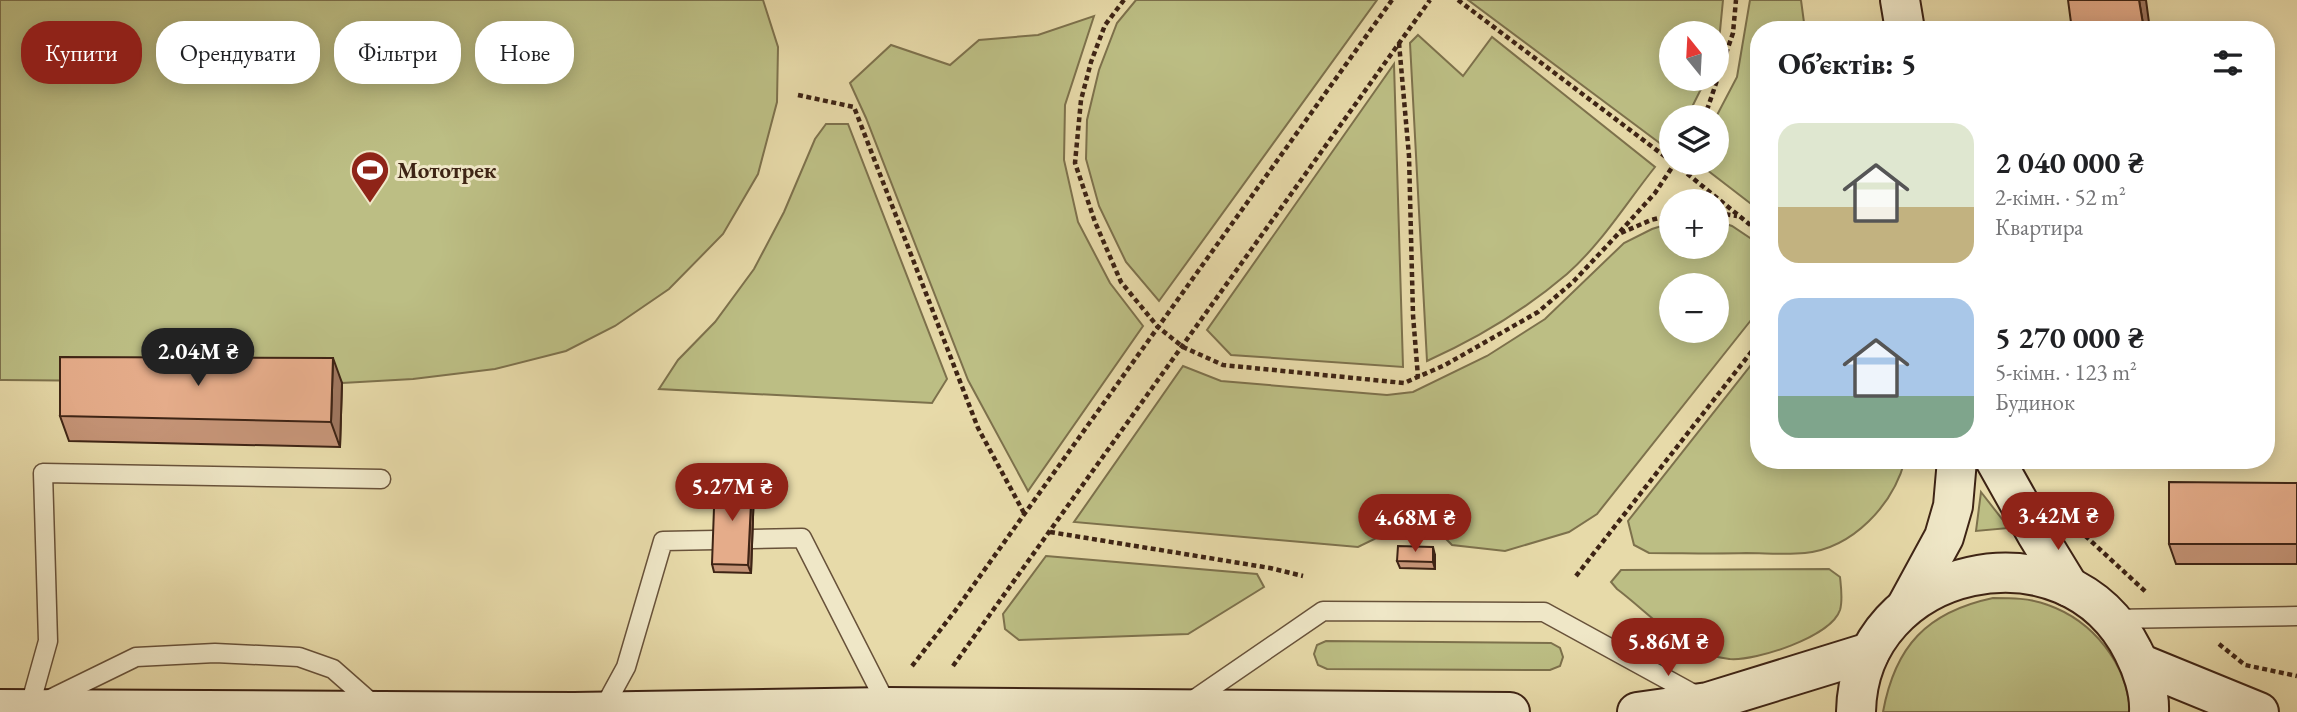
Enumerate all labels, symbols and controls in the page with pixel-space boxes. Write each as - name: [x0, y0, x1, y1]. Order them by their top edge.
- chip: Купити: [21, 21, 142, 84]
- chip: Орендувати: [156, 21, 320, 84]
- chip: Фільтри: [334, 21, 461, 84]
- chip: Нове: [475, 21, 574, 84]
- north arrow: [1659, 21, 1729, 91]
- map controls: [1659, 21, 1729, 343]
- text: Об’єктів: 5: [1778, 44, 1917, 83]
- icon: filters: [2209, 44, 2247, 82]
- button: layers: [1659, 105, 1729, 175]
- text: 2 040 000 ₴: [1995, 143, 2144, 182]
- sports icon: Мототрек: [349, 149, 391, 204]
- icon: home: [1834, 151, 1918, 235]
- place label: Мототрек: [397, 155, 497, 185]
- text: 2-кімн. · 52 m²: [1995, 182, 2126, 212]
- button: +: [1659, 189, 1729, 259]
- text: Квартира: [1995, 212, 2083, 242]
- button: −: [1659, 273, 1729, 343]
- text: 5 270 000 ₴: [1995, 318, 2144, 357]
- icon: home: [1834, 326, 1918, 410]
- pin: 2.04M ₴: [133, 328, 263, 388]
- text: 2.04M ₴: [157, 336, 239, 366]
- text: 5-кімн. · 123 m²: [1995, 357, 2137, 387]
- text: Будинок: [1995, 387, 2075, 417]
- pin: 5.27M ₴: [667, 463, 797, 523]
- text: 5.27M ₴: [691, 471, 773, 501]
- pin: 3.42M ₴: [1993, 492, 2123, 552]
- pin: 4.68M ₴: [1350, 494, 1480, 554]
- text: 3.42M ₴: [2017, 500, 2099, 530]
- text: 4.68M ₴: [1374, 502, 1456, 532]
- pin: 5.86M ₴: [1603, 618, 1733, 678]
- text: 5.86M ₴: [1627, 626, 1709, 656]

